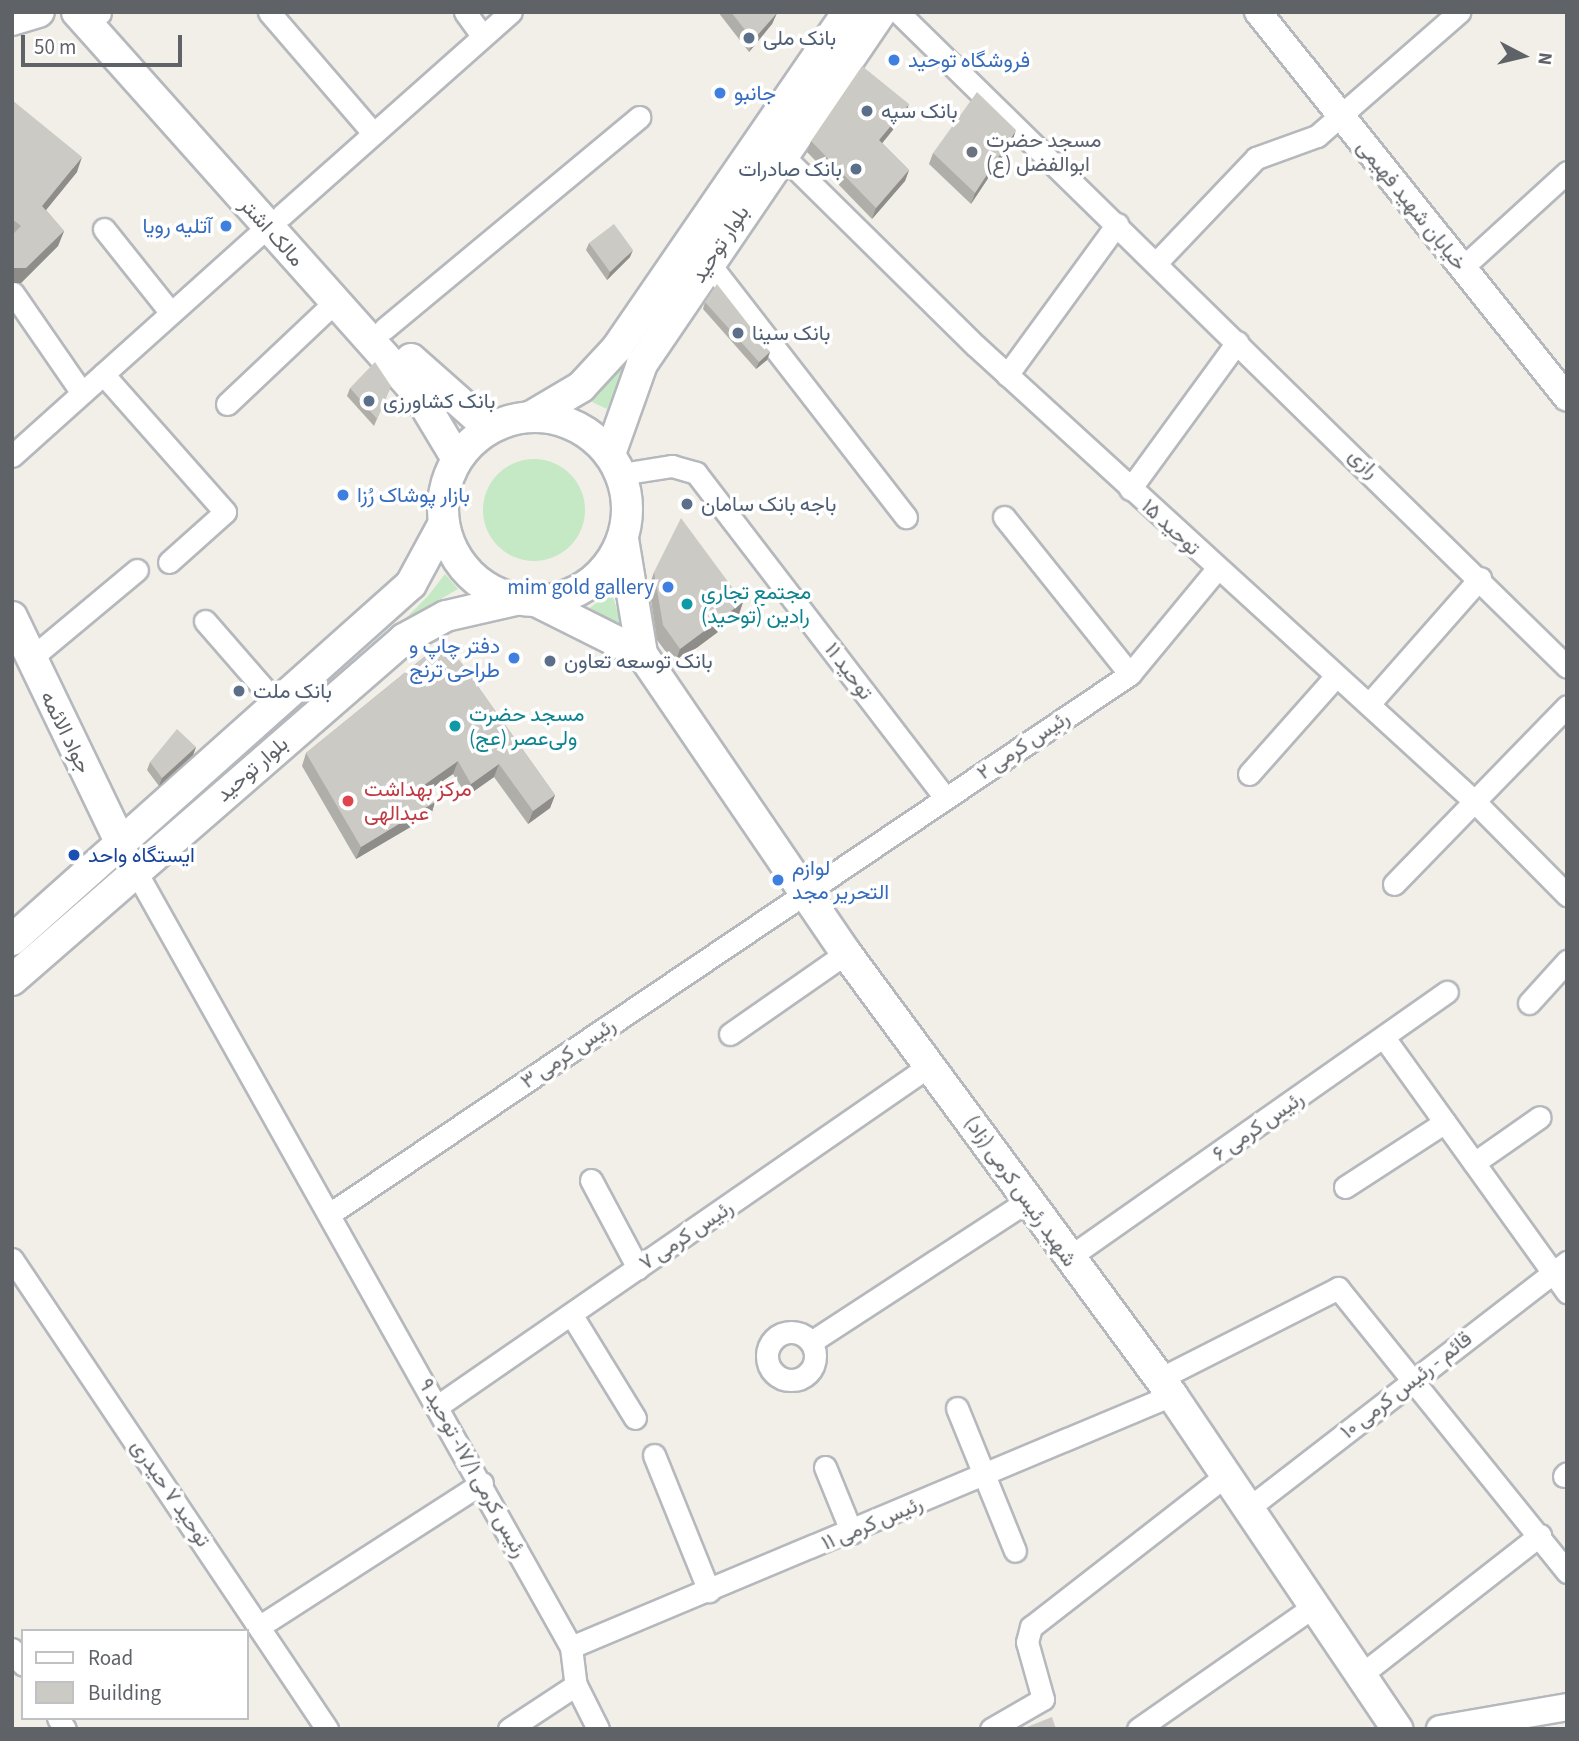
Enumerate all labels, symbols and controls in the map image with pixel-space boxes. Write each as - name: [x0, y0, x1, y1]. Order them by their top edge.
- scale bar: [24, 21, 186, 65]
- north arrow: [1488, 21, 1558, 91]
- place label: بانک ملی: [763, 25, 836, 51]
- marker: بانک ملی: [741, 30, 757, 46]
- text: 50 m: [34, 32, 76, 62]
- place label: فروشگاه توحید: [908, 47, 1030, 73]
- text: N: [1530, 51, 1559, 67]
- marker: فروشگاه توحید: [886, 52, 902, 68]
- place label: جانبو: [734, 80, 776, 106]
- marker: جانبو: [712, 85, 728, 101]
- place label: بانک سپه: [881, 98, 958, 124]
- marker: بانک سپه: [859, 103, 875, 119]
- place label: مسجد حضرت ابوالفضل (ع): [986, 127, 1102, 177]
- street label: خیابان شهید فهیمی: [1352, 135, 1472, 275]
- marker: مسجد حضرت ابوالفضل (ع): [964, 144, 980, 160]
- place label: بانک صادرات: [738, 156, 842, 182]
- marker: بانک صادرات: [848, 161, 864, 177]
- street label: مالک اشتر: [235, 192, 309, 272]
- street label: بلوار توحید: [686, 201, 754, 287]
- place label: آتلیه رویا: [143, 213, 212, 239]
- marker: آتلیه رویا: [218, 218, 234, 234]
- place label: بانک سینا: [752, 320, 830, 346]
- marker: بانک سینا: [730, 325, 746, 341]
- place label: بانک کشاورزی: [383, 388, 495, 414]
- marker: بانک کشاورزی: [361, 393, 377, 409]
- street label: رازی: [1344, 443, 1384, 483]
- place label: بازار پوشاک رُزا: [357, 482, 470, 508]
- marker: بازار پوشاک رُزا: [335, 487, 351, 503]
- place label: باجه بانک سامان: [701, 491, 836, 517]
- street label: توحید ۱۵: [1136, 493, 1206, 561]
- marker: باجه بانک سامان: [679, 496, 695, 512]
- place label: mim gold gallery: [507, 574, 654, 600]
- marker: mim gold gallery: [660, 579, 676, 595]
- place label: مجتمع تجاری رادین (توحید): [701, 579, 811, 629]
- marker: مجتمع تجاری رادین (توحید): [679, 596, 695, 612]
- place label: دفتر چاپ و طراحی ترنج: [409, 633, 500, 683]
- street label: توحید ۱۱: [819, 637, 879, 705]
- place label: بانک توسعه تعاون: [564, 648, 713, 674]
- marker: دفتر چاپ و طراحی ترنج: [506, 650, 522, 666]
- marker: بانک توسعه تعاون: [542, 653, 558, 669]
- place label: بانک ملت: [253, 678, 332, 704]
- marker: بانک ملت: [231, 683, 247, 699]
- street label: جواد الائمه: [35, 687, 97, 777]
- place label: مسجد حضرت ولی‌عصر (عج): [469, 701, 585, 751]
- street label: رئیس کرمی ۲: [972, 705, 1074, 785]
- marker: مسجد حضرت ولی‌عصر (عج): [447, 718, 463, 734]
- street label: بلوار توحید: [211, 731, 293, 807]
- place label: مرکز بهداشت عبدالهی: [364, 776, 472, 826]
- marker: مرکز بهداشت عبدالهی: [338, 791, 358, 811]
- place label: ایستگاه واحد: [88, 842, 195, 868]
- marker: ایستگاه واحد: [66, 847, 82, 863]
- place label: لوازم التحریر مجد: [792, 855, 889, 905]
- marker: لوازم التحریر مجد: [770, 872, 786, 888]
- street label: رئیس کرمی ۳: [516, 1012, 620, 1094]
- street label: رئیس کرمی ۶: [1208, 1085, 1308, 1167]
- street label: شهید رئیس کرمی (زاد): [959, 1111, 1083, 1271]
- street label: رئیس کرمی ۷: [634, 1194, 738, 1276]
- street label: قائم - رئیس کرمی ۱۰: [1335, 1326, 1477, 1444]
- street label: رئیس کرمی ۱۷/۱- توحید ۹: [413, 1374, 533, 1562]
- street label: توحید ۷ حیدری: [126, 1434, 216, 1552]
- street label: رئیس کرمی ۱۱: [818, 1490, 926, 1556]
- legend: [21, 1629, 248, 1720]
- text: Road: [88, 1643, 133, 1673]
- text: Building: [88, 1678, 161, 1708]

